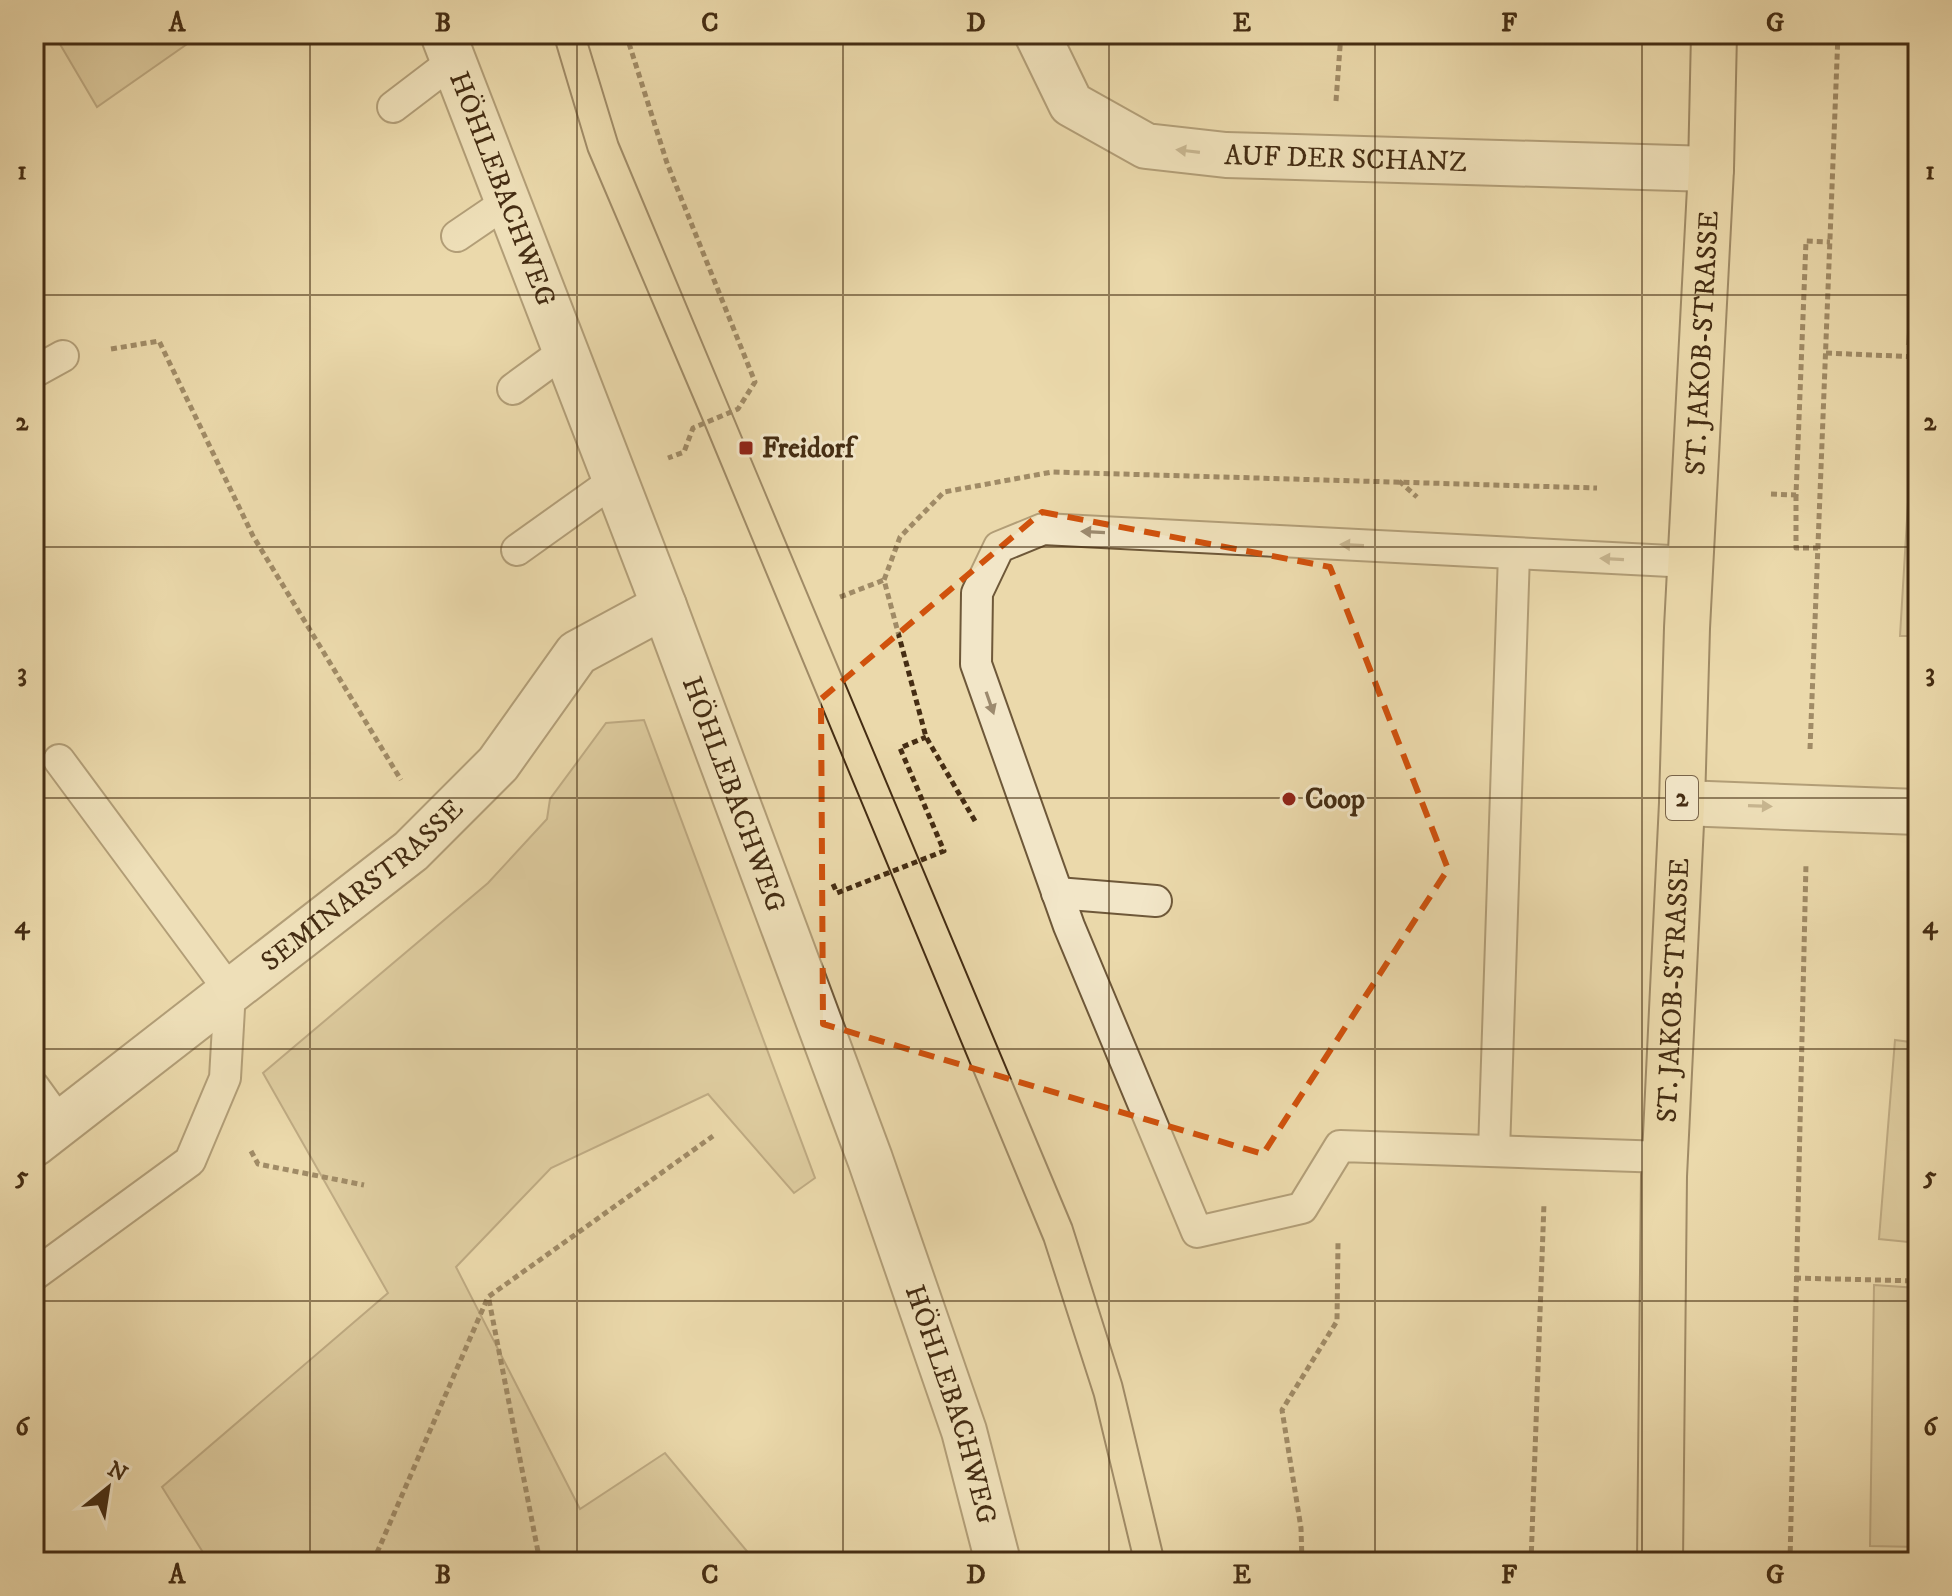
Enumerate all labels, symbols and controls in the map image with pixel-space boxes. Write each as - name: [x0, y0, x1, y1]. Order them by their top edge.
- text: A: [168, 7, 187, 40]
- text: B: [435, 7, 451, 40]
- text: C: [701, 7, 719, 40]
- text: D: [966, 7, 986, 40]
- text: E: [1233, 7, 1251, 40]
- text: F: [1501, 7, 1518, 40]
- text: G: [1766, 7, 1784, 40]
- street label: HÖHLEBACHWEG: [442, 67, 564, 311]
- street label: AUF DER SCHANZ: [1224, 137, 1468, 179]
- one-way arrow: [1176, 145, 1201, 158]
- text: 1: [17, 155, 27, 188]
- text: 1: [1925, 155, 1935, 188]
- street label: ST. JAKOB-STRASSE: [1678, 210, 1726, 476]
- text: 2: [16, 406, 30, 439]
- text: 2: [1924, 406, 1938, 439]
- place label: Freidorf: [762, 431, 859, 466]
- marker: Freidorf: [737, 439, 755, 457]
- one-way arrow: [1080, 525, 1105, 538]
- one-way arrow: [1339, 539, 1364, 552]
- one-way arrow: [1599, 552, 1624, 565]
- text: 3: [17, 657, 27, 690]
- text: 3: [1925, 657, 1935, 690]
- street label: HÖHLEBACHWEG: [674, 671, 794, 917]
- one-way arrow: [984, 691, 997, 715]
- road number: 2: [1666, 776, 1698, 820]
- place label: Coop: [1305, 782, 1365, 817]
- marker: Coop: [1280, 790, 1298, 808]
- street label: SEMINARSTRASSE: [254, 792, 470, 979]
- one-way arrow: [1748, 799, 1773, 812]
- street label: ST. JAKOB-STRASSE: [1649, 857, 1697, 1123]
- text: 4: [15, 909, 31, 942]
- text: 4: [1923, 909, 1939, 942]
- text: 5: [15, 1160, 29, 1193]
- text: 5: [1923, 1160, 1937, 1193]
- street label: HÖHLEBACHWEG: [897, 1280, 1005, 1528]
- text: 6: [15, 1411, 30, 1444]
- text: 6: [1923, 1411, 1938, 1444]
- north arrow: [68, 1448, 148, 1528]
- text: N: [103, 1456, 132, 1488]
- text: A: [168, 1559, 187, 1592]
- text: B: [435, 1559, 451, 1592]
- text: C: [701, 1559, 719, 1592]
- text: D: [966, 1559, 986, 1592]
- text: E: [1233, 1559, 1251, 1592]
- text: F: [1501, 1559, 1518, 1592]
- text: G: [1766, 1559, 1784, 1592]

